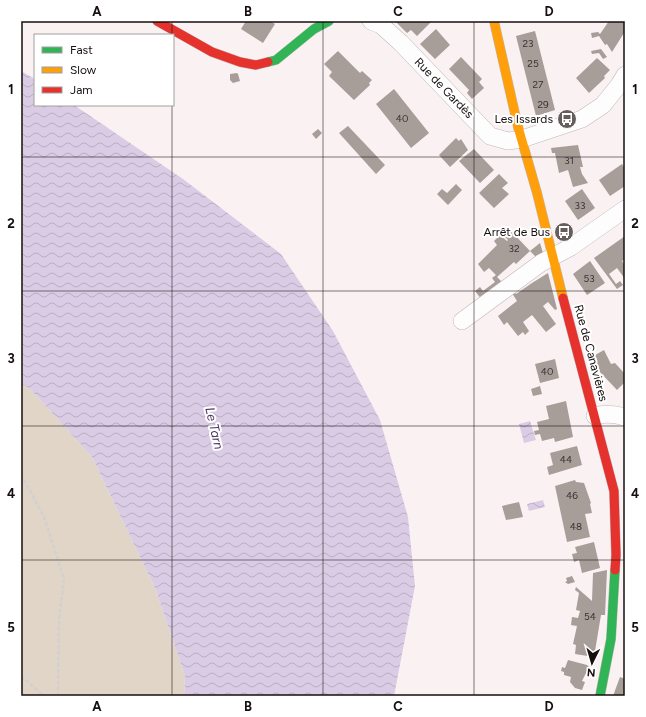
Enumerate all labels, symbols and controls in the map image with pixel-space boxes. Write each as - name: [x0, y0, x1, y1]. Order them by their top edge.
- text: A: [92, 4, 102, 19]
- text: B: [244, 4, 252, 19]
- text: C: [393, 4, 403, 19]
- text: D: [544, 4, 554, 19]
- legend: [34, 34, 174, 106]
- house number: 23: [522, 37, 534, 50]
- text: Fast: [70, 43, 93, 57]
- street label: Rue de Gardès: [412, 55, 477, 121]
- house number: 25: [527, 57, 539, 70]
- text: Slow: [70, 63, 97, 77]
- house number: 27: [533, 78, 544, 91]
- text: 1: [8, 82, 14, 97]
- text: 1: [632, 82, 638, 97]
- text: Jam: [70, 83, 93, 97]
- house number: 29: [537, 98, 549, 111]
- bus stop icon: Les Issards: [556, 108, 578, 130]
- house number: 40: [396, 112, 408, 125]
- place label: Les Issards: [494, 112, 553, 126]
- house number: 31: [564, 154, 574, 167]
- house number: 33: [575, 199, 585, 212]
- text: 2: [7, 216, 15, 231]
- text: 2: [631, 216, 639, 231]
- bus stop icon: Arrêt de Bus: [553, 221, 575, 243]
- place label: Arrêt de Bus: [484, 225, 550, 239]
- house number: 32: [508, 242, 520, 255]
- house number: 53: [583, 272, 595, 285]
- street label: Rue de Canavières: [571, 303, 611, 403]
- text: 3: [7, 351, 15, 366]
- text: 3: [631, 351, 639, 366]
- house number: 40: [541, 365, 553, 378]
- water label: Le Tarn: [202, 406, 227, 451]
- house number: 44: [560, 453, 572, 466]
- text: 4: [7, 486, 15, 501]
- text: 4: [631, 486, 639, 501]
- house number: 46: [566, 489, 578, 502]
- house number: 48: [570, 520, 582, 533]
- house number: 54: [584, 610, 596, 623]
- text: 5: [7, 620, 15, 635]
- text: 5: [631, 620, 639, 635]
- north arrow: [572, 643, 612, 683]
- text: N: [586, 666, 596, 679]
- text: A: [92, 699, 102, 714]
- text: B: [244, 699, 252, 714]
- text: C: [393, 699, 403, 714]
- text: D: [544, 699, 554, 714]

